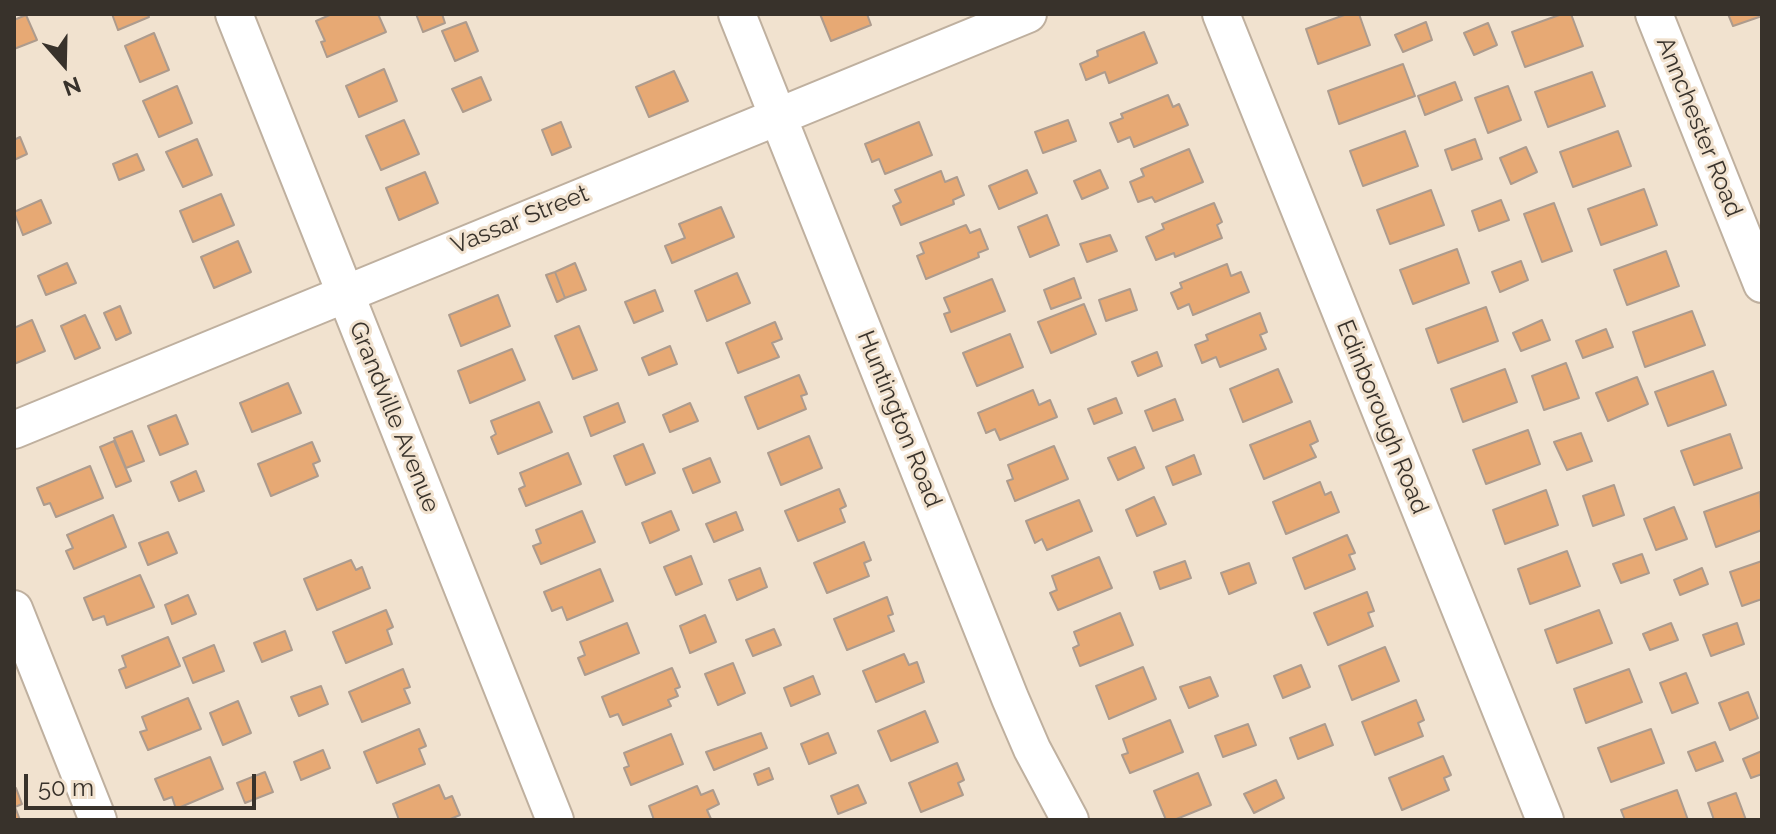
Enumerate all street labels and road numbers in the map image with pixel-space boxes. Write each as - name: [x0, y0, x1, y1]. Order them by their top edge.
- street label: Annchester Road: [1650, 33, 1748, 221]
- street label: Vassar Street: [447, 179, 593, 261]
- street label: Edinborough Road: [1330, 316, 1434, 518]
- street label: Grandville Avenue: [343, 317, 445, 517]
- street label: Huntington Road: [850, 327, 948, 511]

